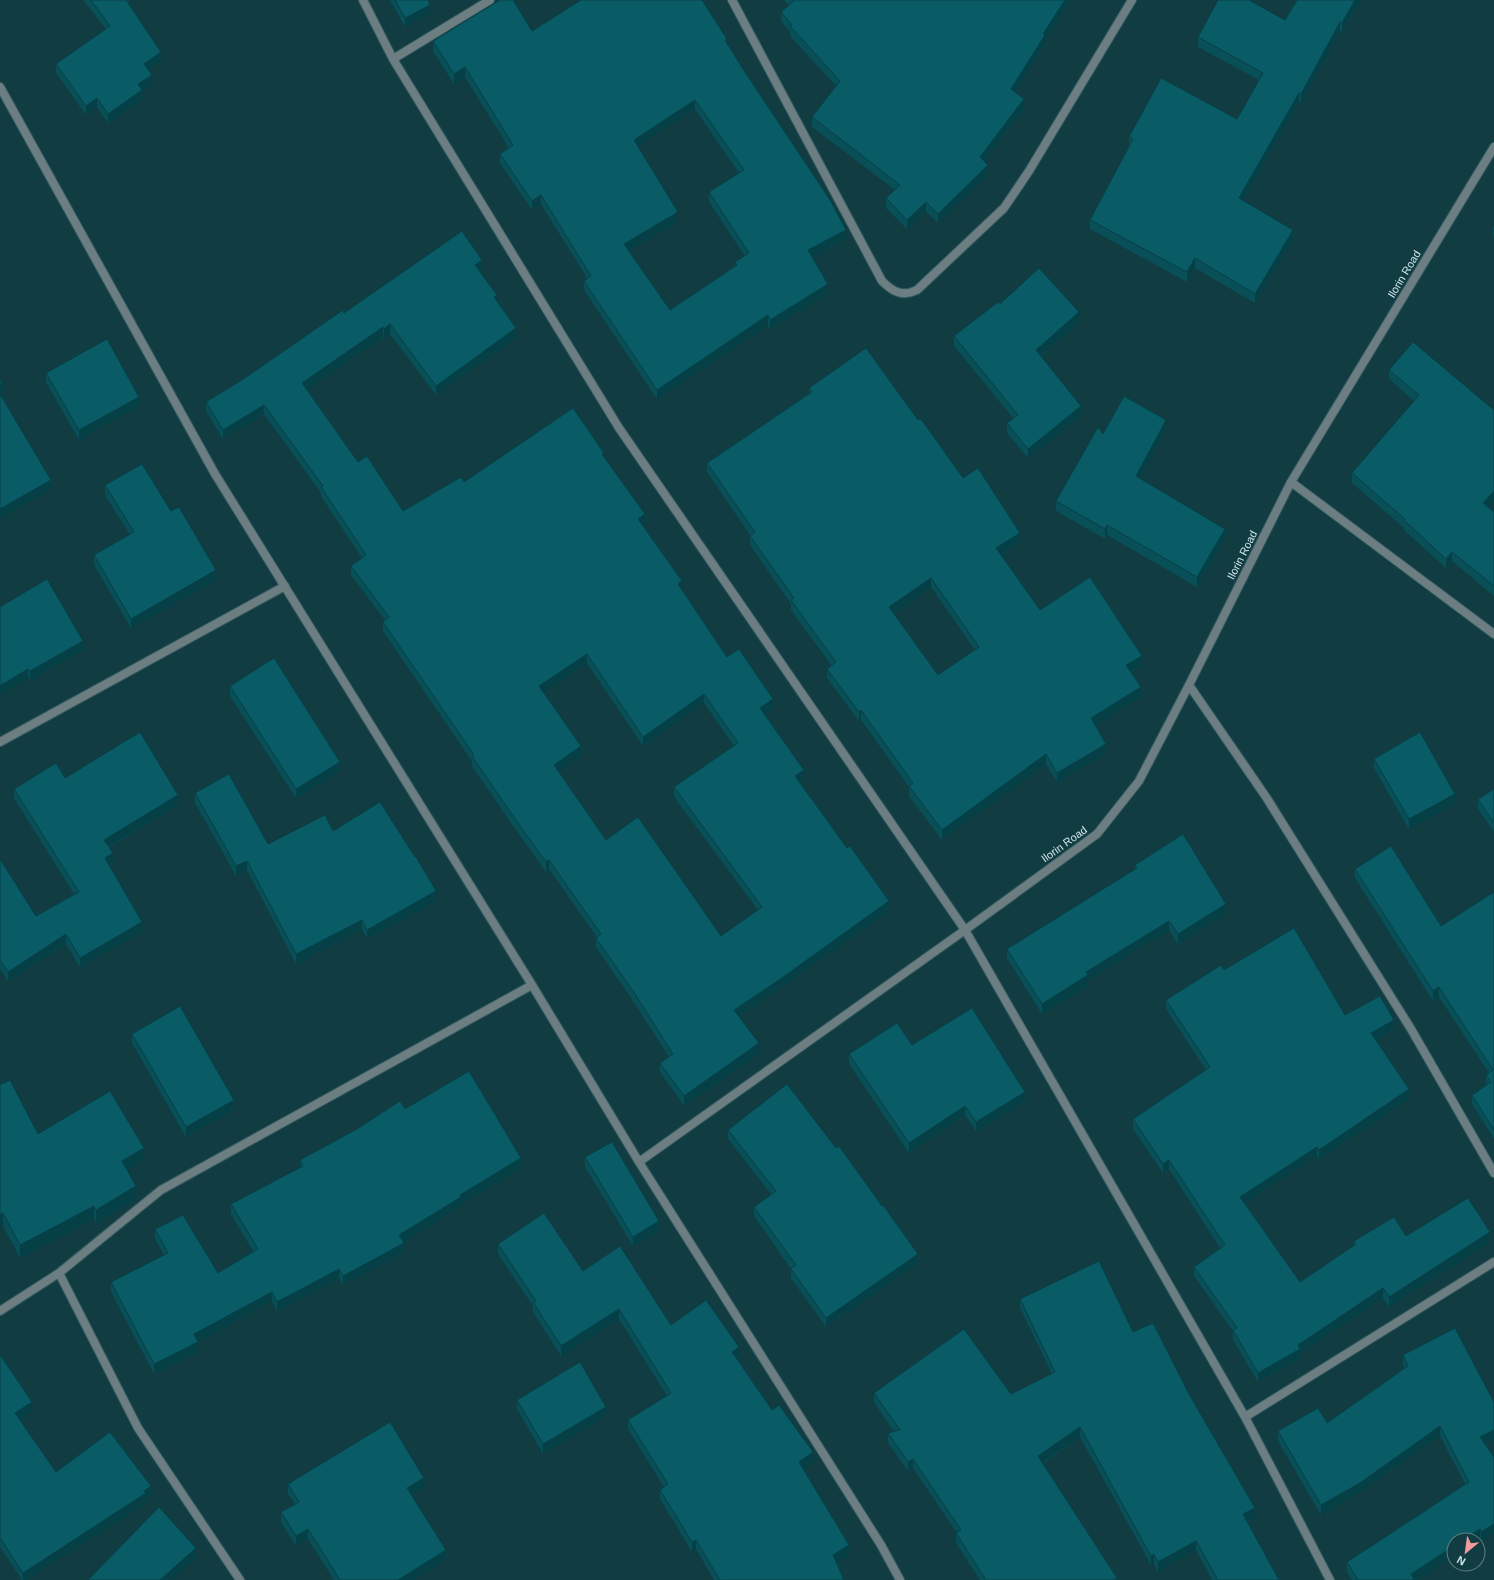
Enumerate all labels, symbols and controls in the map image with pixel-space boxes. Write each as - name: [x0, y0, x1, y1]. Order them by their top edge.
- street label: Ilorin Road: [1385, 248, 1423, 300]
- street label: Ilorin Road: [1225, 529, 1259, 581]
- street label: Ilorin Road: [1039, 824, 1089, 864]
- north arrow: [1446, 1532, 1486, 1572]
- text: N: [1455, 1554, 1468, 1568]

